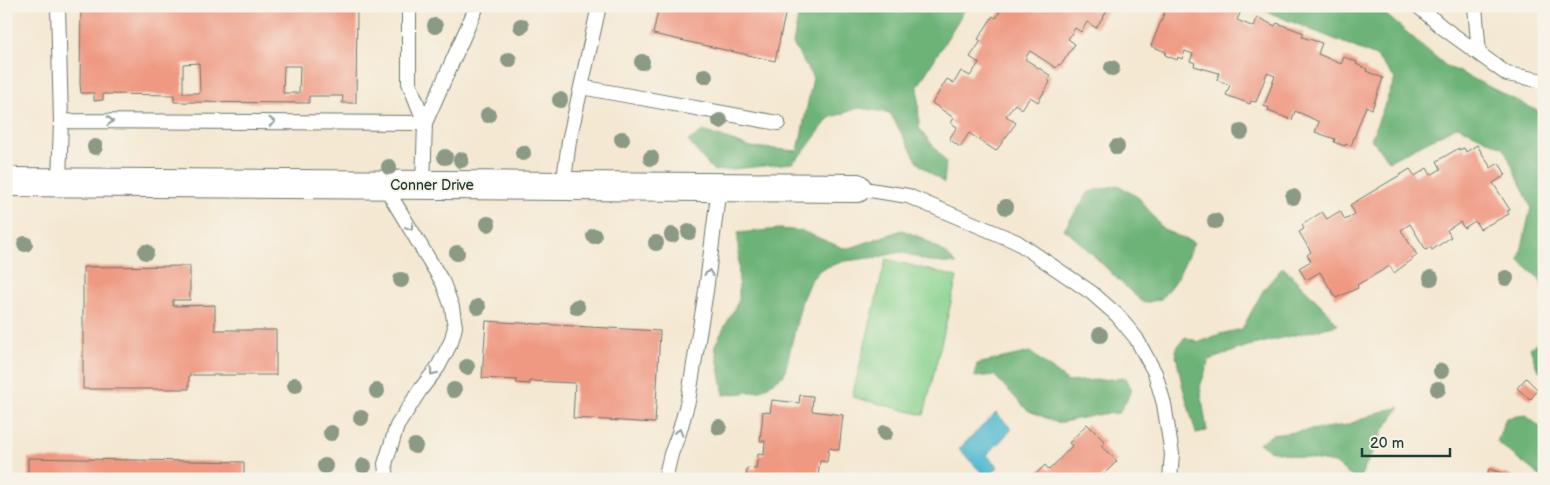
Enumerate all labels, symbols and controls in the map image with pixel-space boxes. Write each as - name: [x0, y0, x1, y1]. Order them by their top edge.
- one-way arrow: [106, 116, 114, 126]
- one-way arrow: [269, 117, 277, 127]
- street label: Conner Drive: [390, 177, 474, 194]
- one-way arrow: [403, 221, 413, 230]
- one-way arrow: [703, 268, 714, 276]
- one-way arrow: [430, 367, 439, 376]
- scale bar: [1362, 425, 1450, 457]
- one-way arrow: [673, 428, 683, 437]
- text: 20 m: [1370, 434, 1404, 453]

